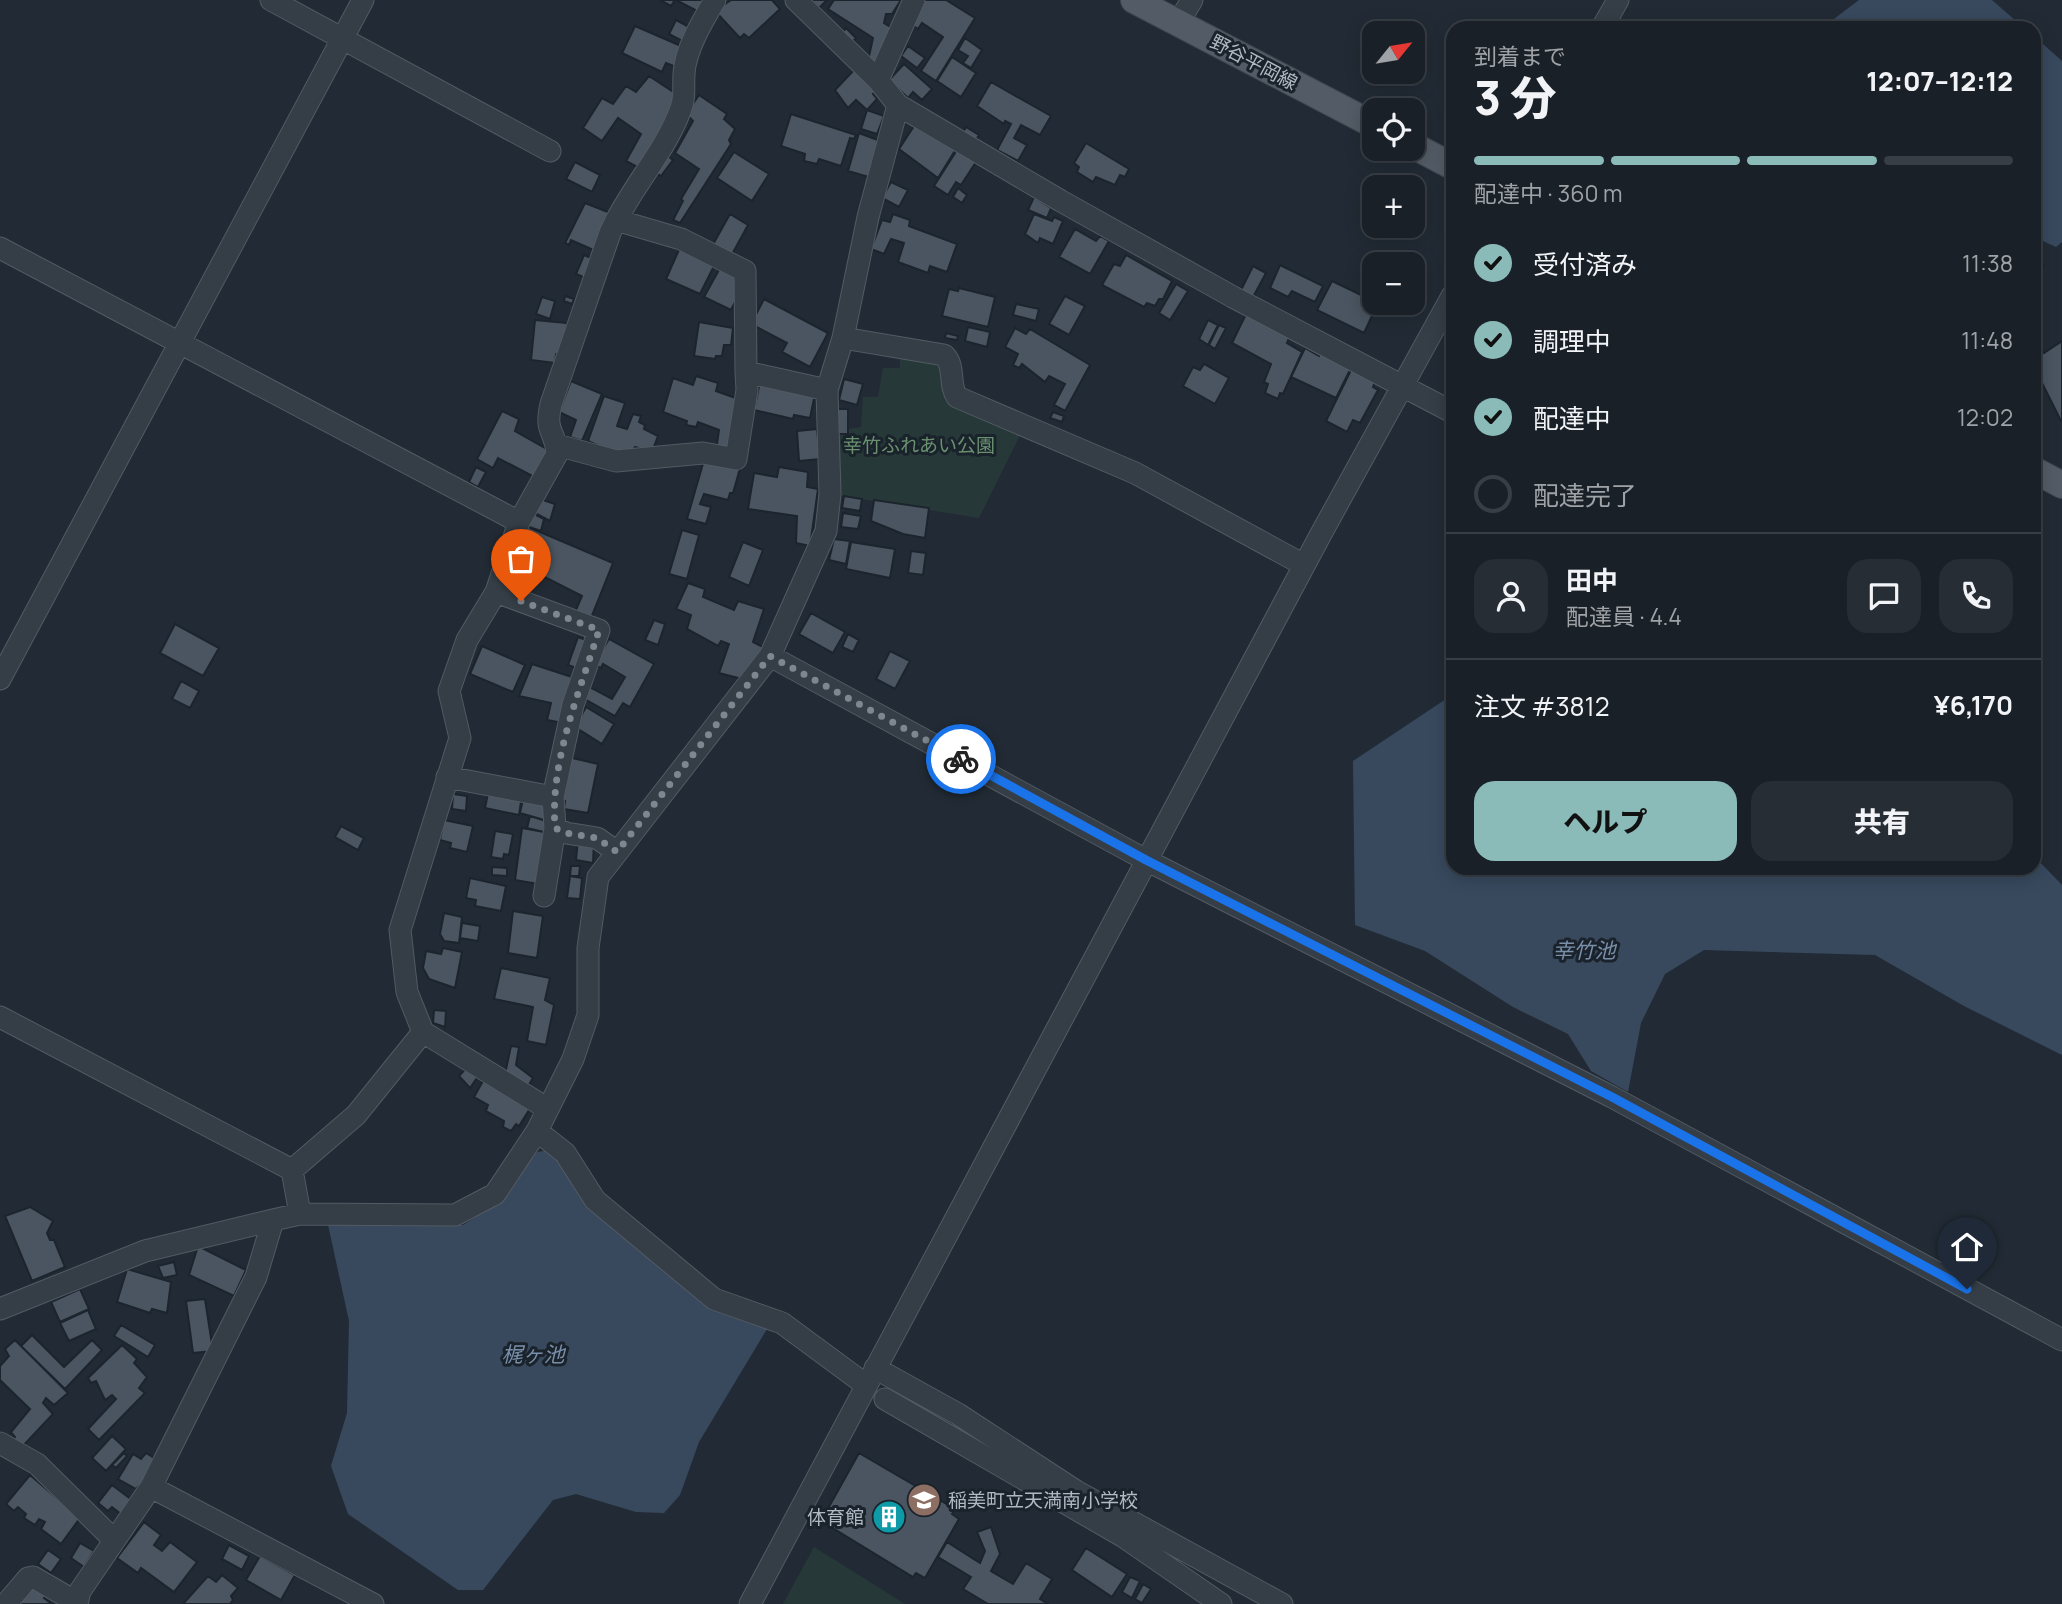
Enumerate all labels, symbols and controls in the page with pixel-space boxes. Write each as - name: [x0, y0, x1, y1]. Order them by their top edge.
- north arrow: [1362, 21, 1424, 84]
- map controls: [1362, 21, 1425, 315]
- street label: 野谷平岡線: [1206, 28, 1302, 96]
- text: 到着まで: [1474, 40, 1566, 72]
- text: 12:07–12:12: [1866, 63, 2013, 99]
- text: 3 分: [1474, 66, 1556, 129]
- button: locate: [1362, 98, 1425, 161]
- button: +: [1362, 175, 1425, 238]
- text: 配達中 · 360 m: [1474, 177, 1623, 209]
- icon: check: [1474, 244, 1512, 282]
- text: 受付済み: [1533, 246, 1637, 282]
- text: 11:38: [1962, 247, 2013, 279]
- button: −: [1362, 252, 1425, 315]
- icon: check: [1474, 321, 1512, 359]
- text: 調理中: [1533, 323, 1611, 359]
- text: 11:48: [1961, 324, 2013, 356]
- icon: check: [1474, 398, 1512, 436]
- text: 配達中: [1533, 400, 1611, 436]
- text: 12:02: [1957, 401, 2013, 433]
- park label: 幸竹ふれあい公園: [843, 432, 995, 458]
- text: 配達完了: [1533, 477, 1637, 513]
- pin: [491, 529, 551, 601]
- icon: bag: [502, 540, 540, 578]
- button: person: [1474, 559, 1548, 633]
- button: chat: [1847, 559, 1921, 633]
- button: phone: [1939, 559, 2013, 633]
- text: 田中: [1566, 562, 1618, 598]
- text: 配達員 · 4.4: [1566, 600, 1682, 632]
- text: ¥6,170: [1934, 687, 2013, 723]
- text: 注文 #3812: [1474, 688, 1610, 724]
- courier: [926, 724, 996, 794]
- icon: bike: [942, 740, 980, 778]
- button: ヘルプ: [1474, 781, 1737, 861]
- button: 共有: [1751, 781, 2013, 861]
- water label: 幸竹池: [1553, 936, 1617, 964]
- pin: [1937, 1217, 1997, 1289]
- icon: home: [1948, 1228, 1986, 1266]
- water label: 梶ヶ池: [502, 1340, 566, 1368]
- school or university icon: 稲美町立天満南小学校: [905, 1481, 943, 1519]
- place label: 稲美町立天満南小学校: [948, 1487, 1138, 1513]
- building icon: 体育館: [870, 1498, 908, 1536]
- place label: 体育館: [807, 1504, 864, 1530]

